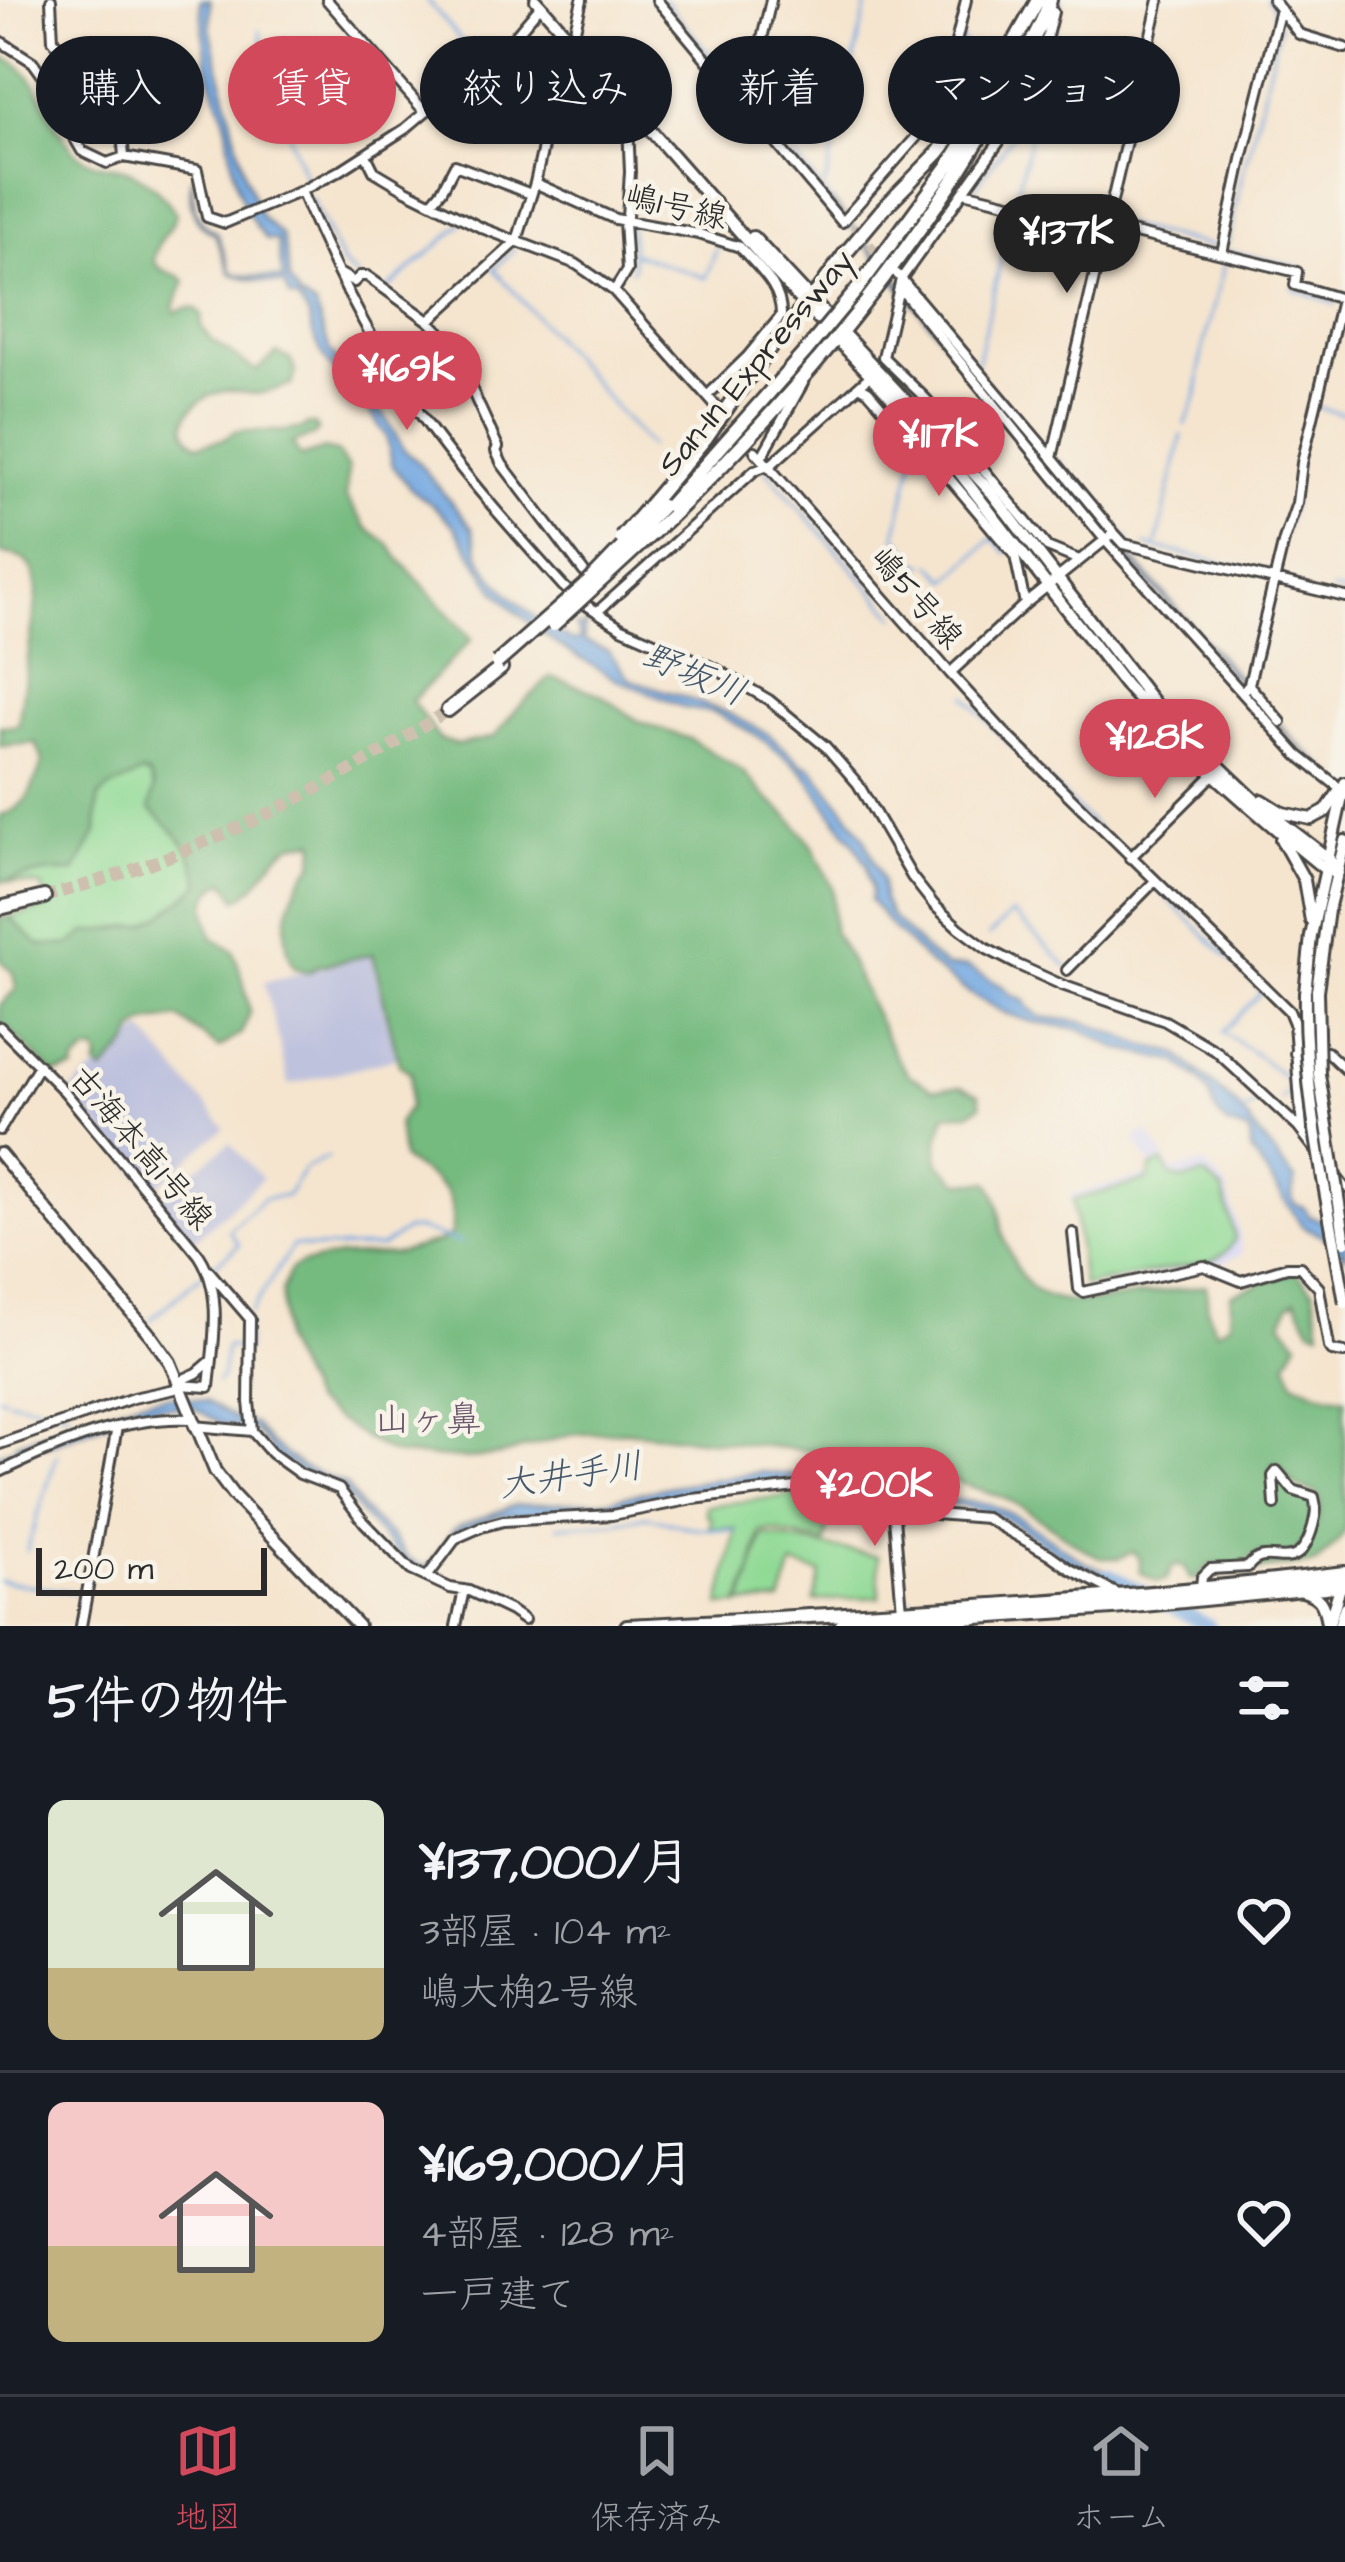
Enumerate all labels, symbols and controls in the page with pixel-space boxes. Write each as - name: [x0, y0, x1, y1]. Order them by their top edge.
- chip: 購入: [36, 36, 204, 144]
- chip: 賃貸: [228, 36, 396, 144]
- chip: 絞り込み: [420, 36, 672, 144]
- chip: 新着: [696, 36, 864, 144]
- chip: マンション: [888, 36, 1180, 144]
- street label: 嶋1号線: [621, 173, 731, 241]
- pin: ¥137K: [983, 194, 1151, 296]
- text: ¥137K: [1020, 206, 1114, 260]
- street label: San-In Expressway: [647, 240, 866, 487]
- pin: ¥169K: [323, 331, 491, 433]
- text: ¥169K: [359, 343, 455, 397]
- pin: ¥117K: [855, 397, 1023, 499]
- text: ¥117K: [900, 409, 978, 463]
- street label: 嶋5号線: [858, 537, 974, 659]
- water label: 野坂川: [634, 630, 754, 720]
- pin: ¥128K: [1071, 699, 1239, 801]
- text: ¥128K: [1106, 711, 1204, 765]
- street label: 古海本高1号線: [58, 1056, 224, 1240]
- district label: 山ヶ鼻: [374, 1395, 482, 1446]
- water label: 大井手川: [496, 1441, 646, 1511]
- pin: ¥200K: [791, 1447, 959, 1549]
- text: ¥200K: [817, 1459, 933, 1513]
- scale bar: [36, 1542, 267, 1595]
- text: 200 m: [54, 1546, 153, 1592]
- icon: filters: [1231, 1665, 1297, 1731]
- text: 5件の物件: [48, 1667, 288, 1738]
- text: ¥137,000/月: [420, 1828, 691, 1899]
- icon: home: [144, 1848, 288, 1992]
- icon: heart: [1231, 1887, 1297, 1953]
- text: 3部屋 · 104 m²: [420, 1906, 671, 1960]
- text: 嶋大桷2号線: [420, 1967, 637, 2021]
- text: ¥169,000/月: [420, 2130, 695, 2201]
- icon: home: [144, 2150, 288, 2294]
- icon: heart: [1231, 2189, 1297, 2255]
- text: 4部屋 · 128 m²: [420, 2208, 674, 2262]
- text: 一戸建て: [420, 2269, 576, 2323]
- tab: 地図: [175, 2418, 241, 2541]
- tab: 保存済み: [591, 2418, 723, 2541]
- tab: ホーム: [1072, 2418, 1170, 2541]

